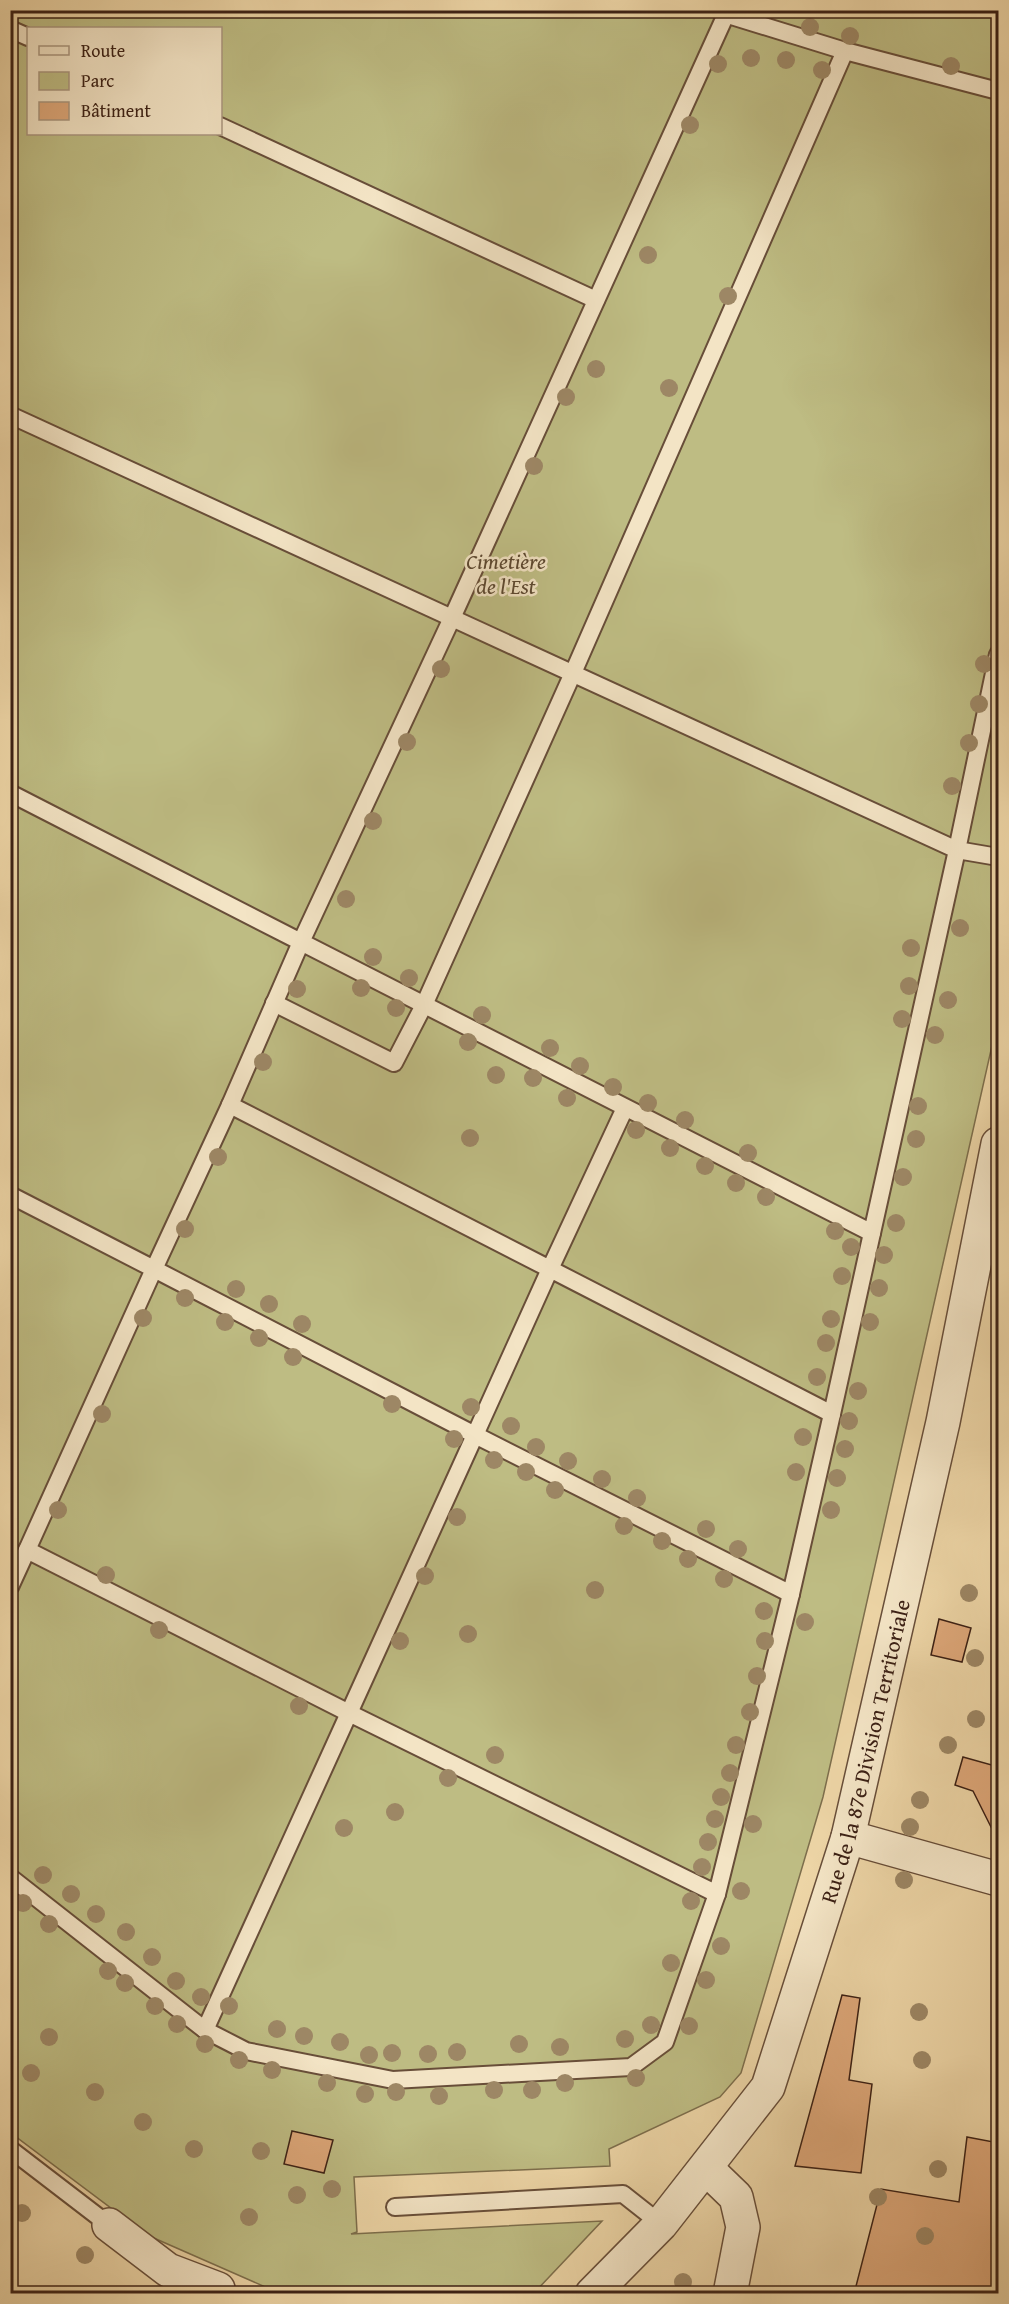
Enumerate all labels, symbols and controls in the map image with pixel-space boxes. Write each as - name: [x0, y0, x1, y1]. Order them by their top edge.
- legend: [27, 27, 222, 135]
- text: Route: [81, 37, 125, 64]
- text: Parc: [81, 67, 114, 94]
- text: Bâtiment: [81, 97, 151, 124]
- park label: Cimetière de l'Est: [466, 545, 546, 602]
- street label: Rue de la 87e Division Territoriale: [812, 1596, 918, 1907]

